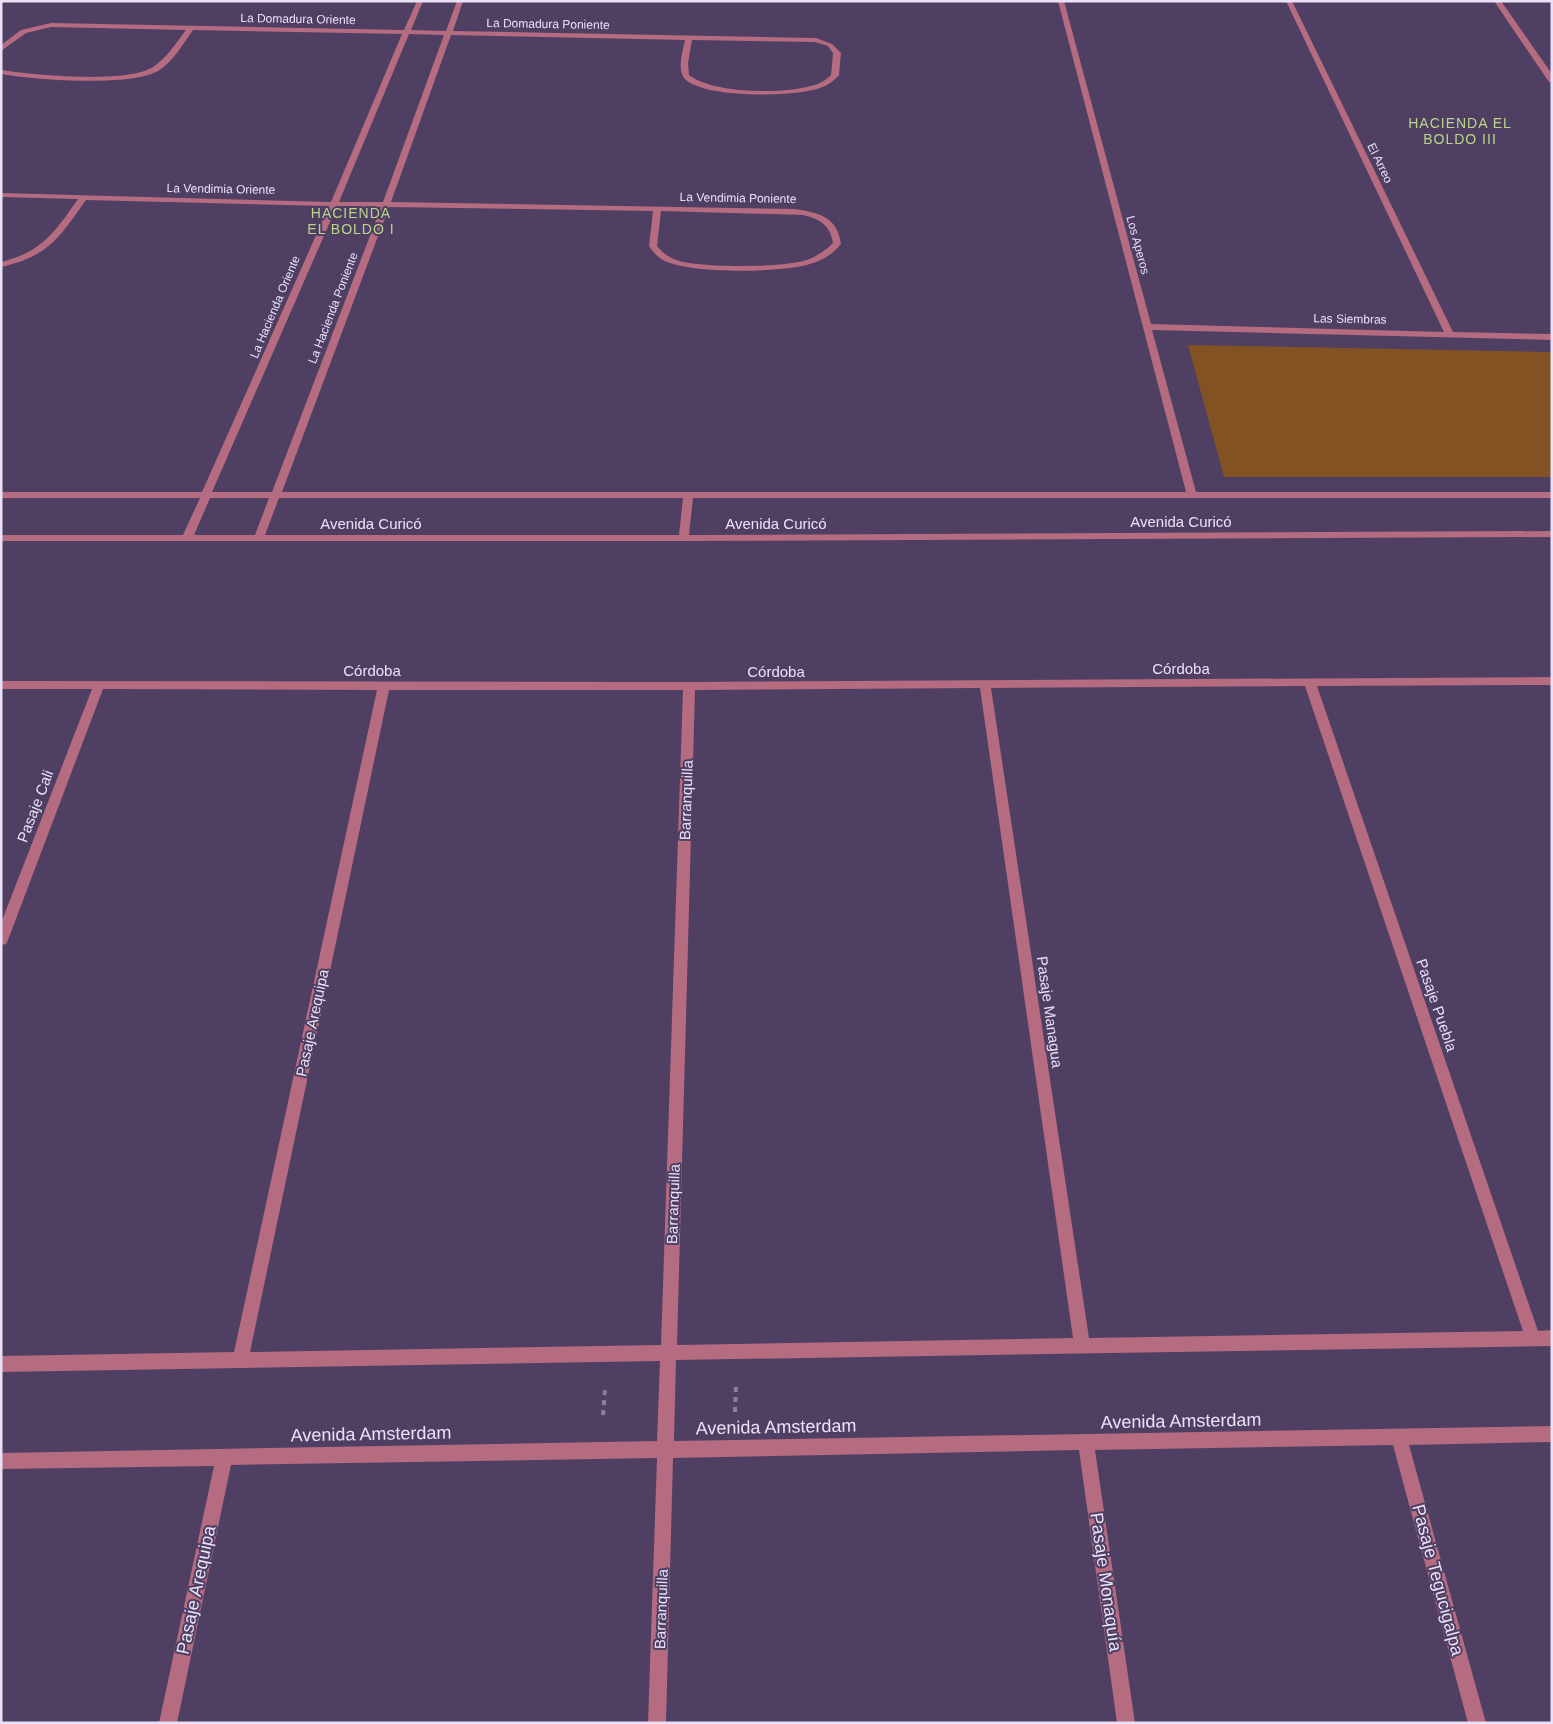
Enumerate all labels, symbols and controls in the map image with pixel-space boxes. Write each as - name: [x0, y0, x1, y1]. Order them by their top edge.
- street label: La Domadura Oriente: [240, 11, 356, 27]
- street label: La Domadura Poniente: [486, 16, 610, 32]
- district label: HACIENDA EL BOLDO III: [1408, 115, 1512, 147]
- street label: El Arreo: [1364, 141, 1396, 186]
- street label: La Vendimia Oriente: [167, 181, 276, 197]
- street label: La Vendimia Poniente: [680, 190, 797, 206]
- district label: HACIENDA EL BOLDO I: [307, 205, 395, 237]
- street label: Los Aperos: [1123, 214, 1153, 276]
- street label: La Hacienda Poniente: [305, 250, 361, 366]
- street label: La Hacienda Oriente: [247, 253, 303, 360]
- street label: Las Siembras: [1313, 311, 1387, 327]
- street label: Avenida Curicó: [1130, 513, 1232, 530]
- street label: Avenida Curicó: [320, 515, 422, 532]
- street label: Avenida Curicó: [725, 515, 827, 532]
- street label: Córdoba: [1152, 660, 1210, 677]
- street label: Córdoba: [343, 662, 401, 679]
- street label: Córdoba: [747, 663, 805, 680]
- street label: Barranquilla: [676, 759, 696, 840]
- street label: Pasaje Cali: [13, 768, 57, 844]
- street label: Pasaje Managua: [1034, 955, 1066, 1070]
- street label: Pasaje Puebla: [1413, 956, 1461, 1054]
- street label: Pasaje Arequipa: [292, 967, 332, 1078]
- street label: Barranquilla: [663, 1163, 683, 1244]
- street label: Avenida Amsterdam: [1100, 1410, 1262, 1432]
- street label: Avenida Amsterdam: [695, 1416, 857, 1438]
- street label: Avenida Amsterdam: [290, 1423, 452, 1445]
- street label: Pasaje Tegucigalpa: [1408, 1502, 1468, 1659]
- street label: Pasaje Monaquía: [1086, 1511, 1126, 1654]
- street label: Pasaje Arequipa: [173, 1523, 220, 1656]
- street label: Barranquilla: [651, 1568, 671, 1649]

